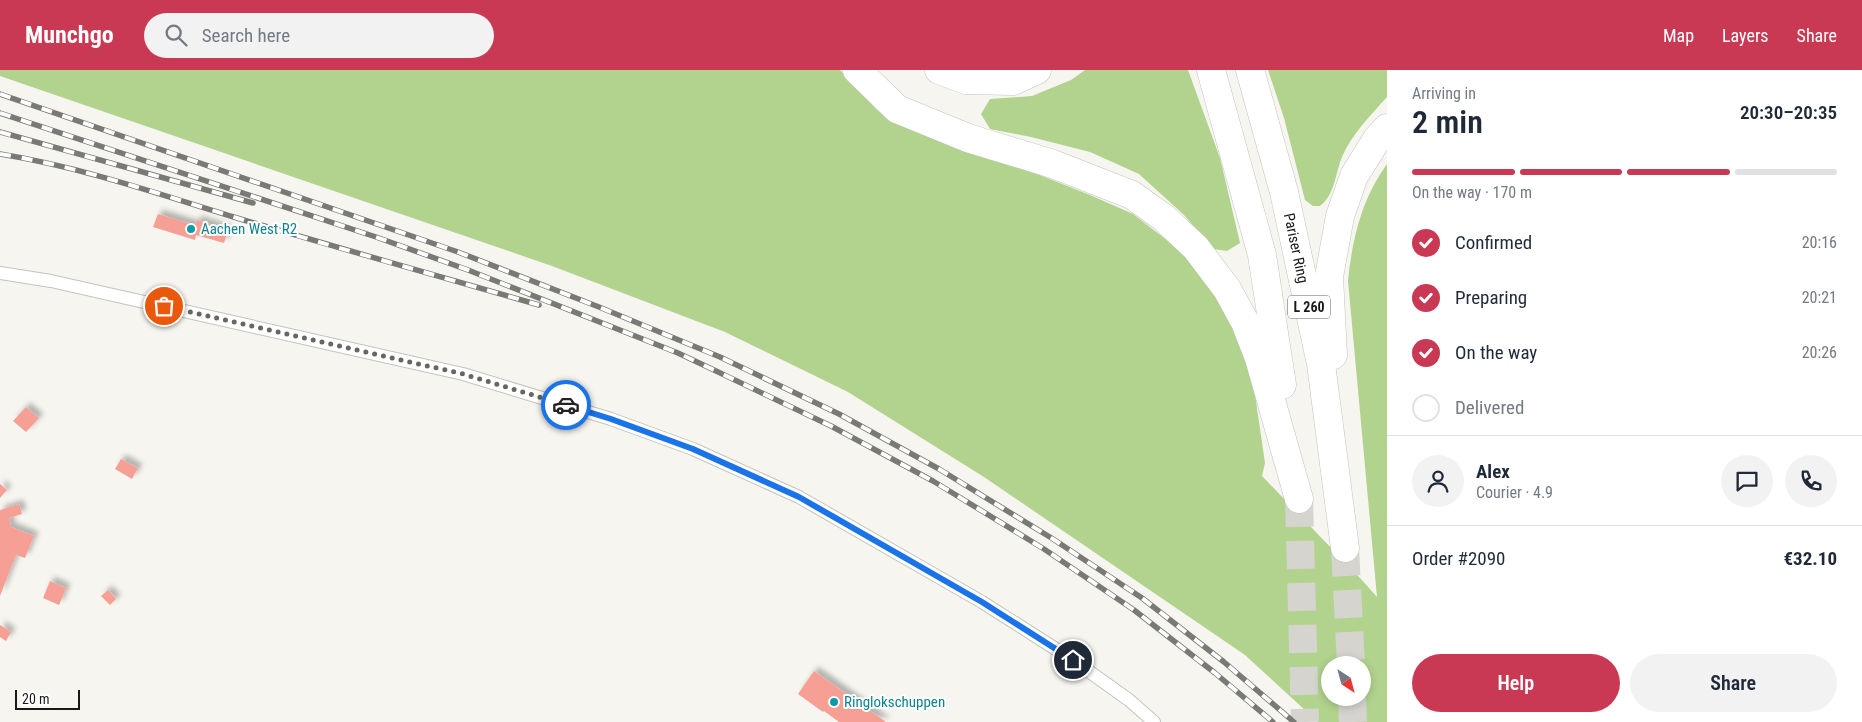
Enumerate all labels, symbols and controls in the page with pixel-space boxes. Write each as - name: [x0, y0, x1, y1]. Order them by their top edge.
- search box: [144, 13, 494, 58]
- text: Munchgo: [25, 21, 114, 49]
- icon: search: [162, 21, 190, 49]
- text: Search here: [202, 24, 290, 47]
- text: Map: [1663, 25, 1694, 46]
- text: Layers: [1722, 25, 1769, 46]
- text: Share: [1797, 25, 1837, 46]
- text: Arriving in: [1412, 84, 1476, 103]
- text: 20:30–20:35: [1740, 101, 1837, 124]
- text: 2 min: [1412, 103, 1483, 141]
- text: On the way · 170 m: [1412, 183, 1532, 202]
- street label: Pariser Ring: [1280, 211, 1312, 285]
- place label: Aachen West R2: [201, 220, 297, 238]
- marker: Aachen West R2: [185, 223, 197, 235]
- icon: check: [1412, 229, 1440, 257]
- text: Confirmed: [1455, 231, 1532, 254]
- text: 20:16: [1802, 233, 1837, 252]
- icon: check: [1412, 284, 1440, 312]
- pin: [143, 285, 185, 327]
- text: Preparing: [1455, 286, 1527, 309]
- text: 20:21: [1802, 288, 1837, 307]
- icon: bag: [150, 292, 178, 320]
- road number: L 260: [1288, 296, 1330, 318]
- icon: check: [1412, 339, 1440, 367]
- text: On the way: [1455, 341, 1537, 364]
- text: 20:26: [1802, 343, 1837, 362]
- courier: [541, 380, 591, 430]
- icon: car: [552, 391, 580, 419]
- text: Delivered: [1455, 396, 1524, 419]
- button: person: [1412, 455, 1464, 507]
- button: chat: [1721, 455, 1773, 507]
- button: phone: [1785, 455, 1837, 507]
- text: Alex: [1476, 460, 1510, 483]
- text: Courier · 4.9: [1476, 483, 1553, 502]
- text: Order #2090: [1412, 547, 1505, 570]
- text: €32.10: [1783, 547, 1837, 570]
- pin: [1052, 639, 1094, 681]
- icon: home: [1059, 646, 1087, 674]
- button: Help: [1412, 654, 1620, 712]
- button: Share: [1630, 654, 1837, 712]
- north arrow: [1321, 656, 1371, 706]
- map controls: [1321, 656, 1371, 706]
- scale bar: [15, 687, 80, 710]
- text: 20 m: [22, 691, 50, 707]
- place label: Ringlokschuppen: [844, 693, 945, 711]
- marker: Ringlokschuppen: [828, 696, 840, 708]

